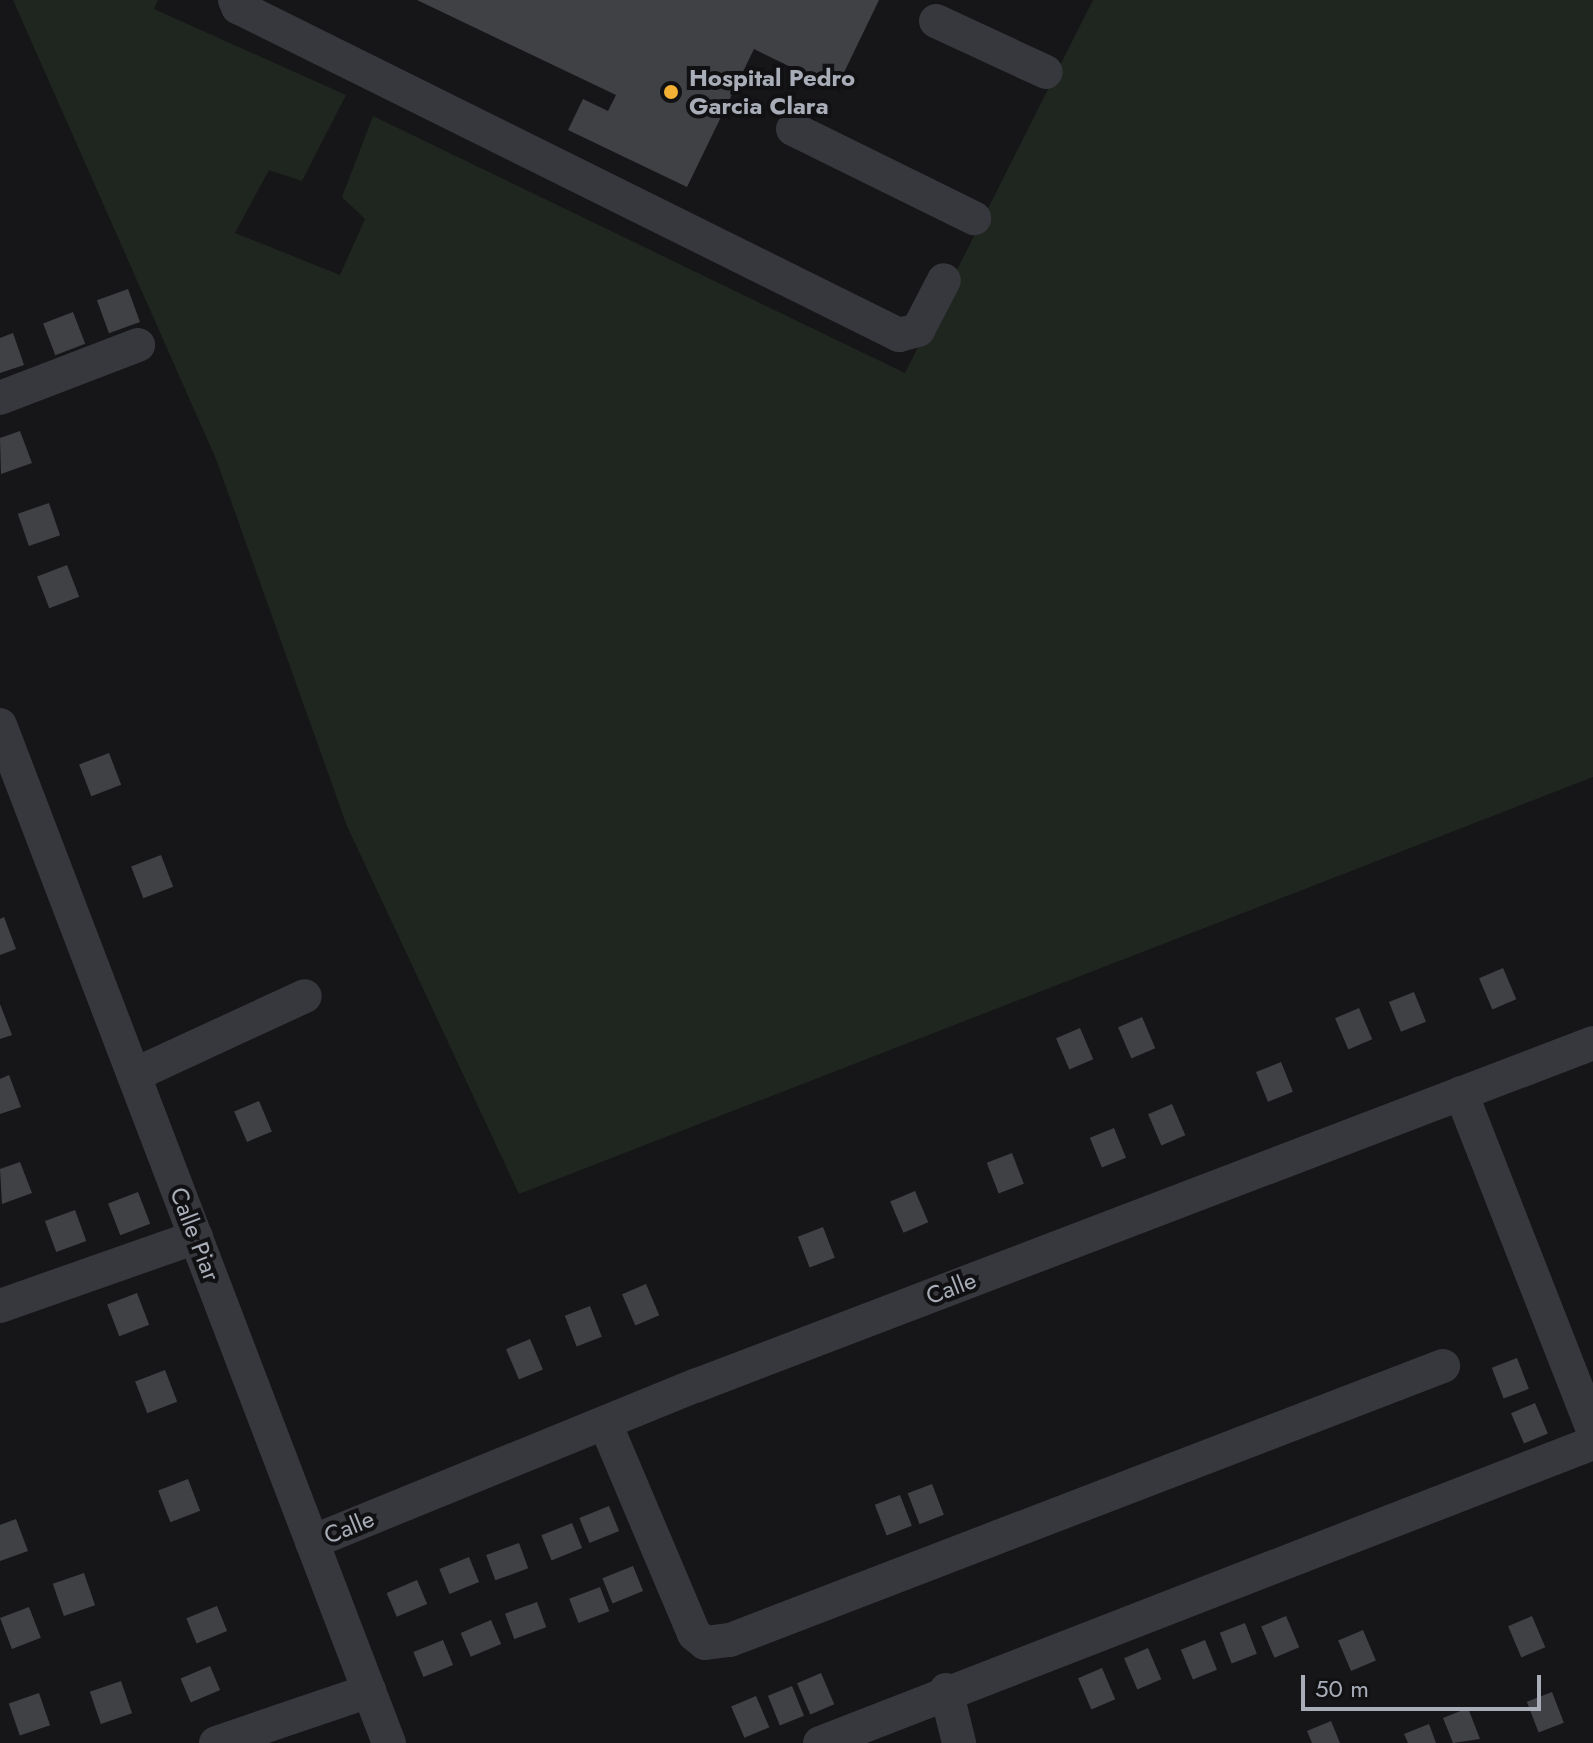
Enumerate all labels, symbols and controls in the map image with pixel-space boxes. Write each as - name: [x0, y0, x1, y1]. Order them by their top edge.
- place label: Hospital Pedro Garcia Clara: [689, 64, 855, 120]
- marker: Hospital Pedro Garcia Clara: [660, 81, 682, 103]
- street label: Calle Piar: [164, 1183, 226, 1285]
- street label: Calle: [922, 1265, 980, 1311]
- street label: Calle: [320, 1504, 378, 1550]
- scale bar: [1305, 1659, 1545, 1709]
- text: 50 m: [1315, 1671, 1369, 1706]

